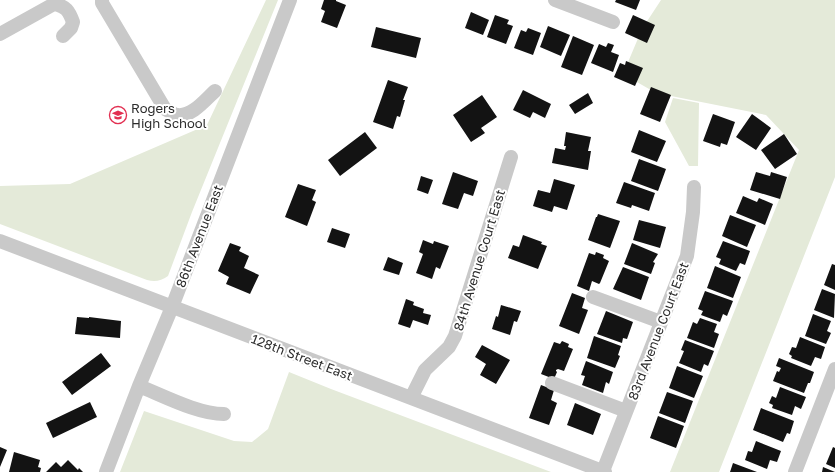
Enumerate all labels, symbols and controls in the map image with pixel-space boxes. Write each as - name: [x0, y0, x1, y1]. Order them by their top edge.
- place label: Rogers High School: [131, 100, 207, 131]
- school or university icon: Rogers High School: [108, 105, 128, 125]
- street label: 86th Avenue East: [172, 182, 226, 290]
- street label: 84th Avenue Court East: [450, 187, 508, 333]
- street label: 83rd Avenue Court East: [624, 260, 692, 402]
- street label: 128th Street East: [249, 330, 355, 384]

